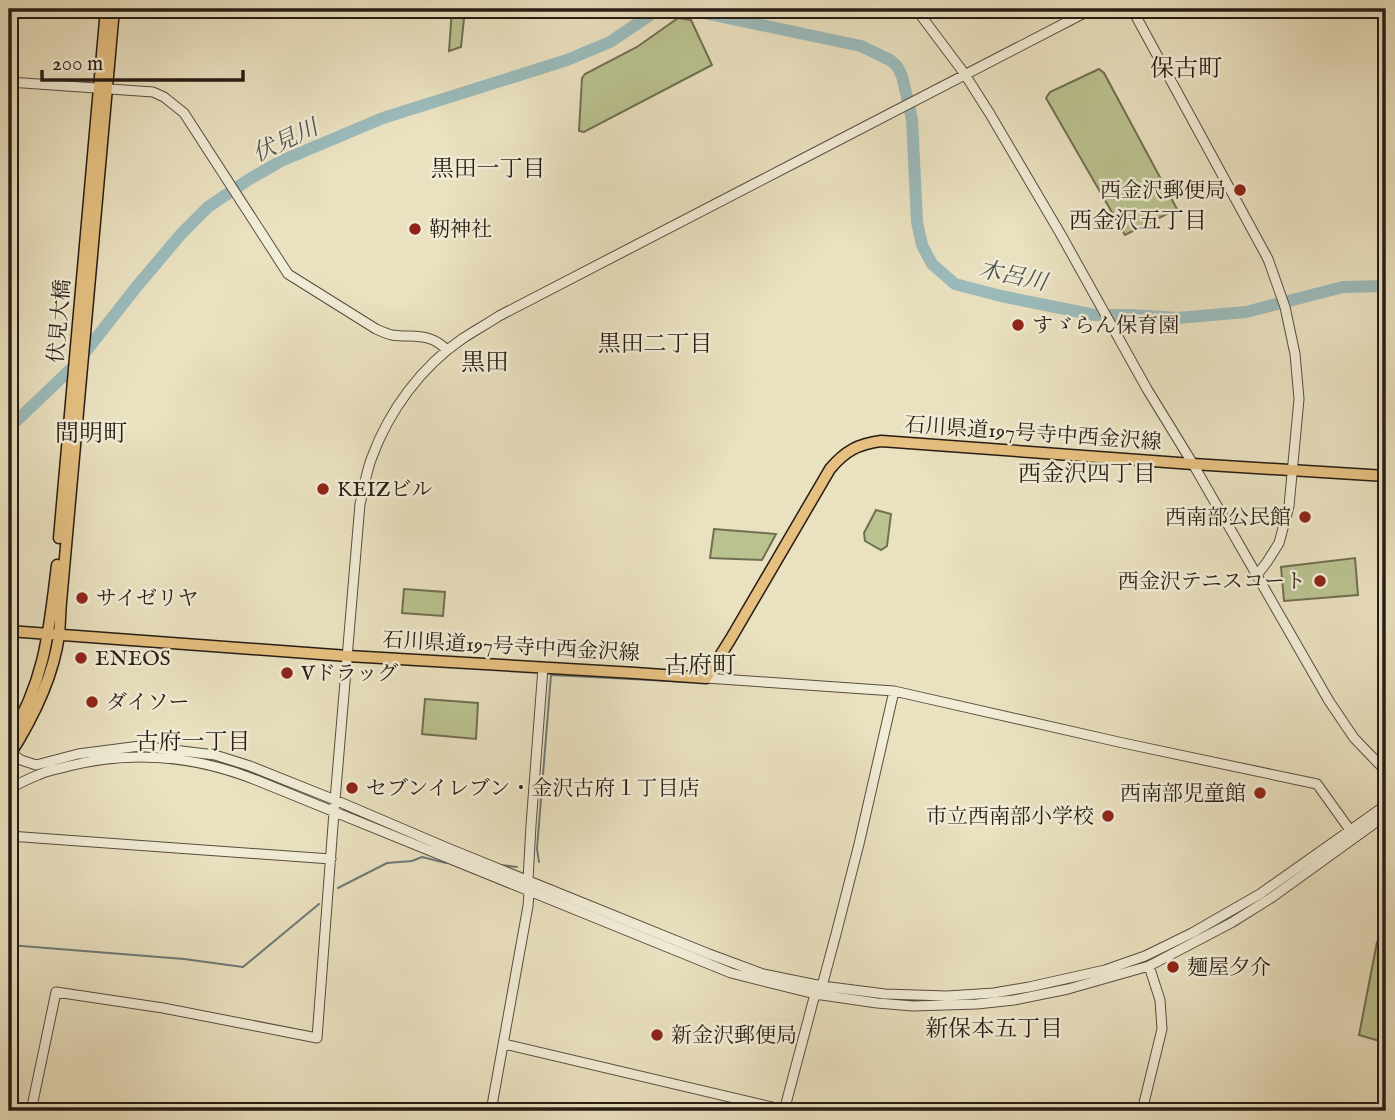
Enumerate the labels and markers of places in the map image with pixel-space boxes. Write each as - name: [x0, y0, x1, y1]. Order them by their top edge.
- place label: 西金沢郵便局: [1100, 178, 1226, 205]
- marker: 西金沢郵便局: [1232, 182, 1248, 198]
- place label: 靭神社: [429, 217, 492, 244]
- marker: 靭神社: [407, 221, 423, 237]
- place label: すゞらん保育園: [1032, 313, 1179, 340]
- marker: すゞらん保育園: [1010, 317, 1026, 333]
- place label: KEIZビル: [337, 477, 433, 504]
- marker: KEIZビル: [315, 481, 331, 497]
- place label: 西南部公民館: [1165, 505, 1291, 532]
- marker: 西南部公民館: [1297, 509, 1313, 525]
- place label: 西金沢テニスコート: [1118, 569, 1306, 596]
- marker: 西金沢テニスコート: [1312, 573, 1328, 589]
- place label: サイゼリヤ: [96, 586, 198, 613]
- marker: サイゼリヤ: [74, 590, 90, 606]
- place label: ENEOS: [95, 646, 170, 673]
- marker: ENEOS: [73, 650, 89, 666]
- place label: Vドラッグ: [300, 661, 398, 688]
- marker: Vドラッグ: [279, 665, 295, 681]
- place label: ダイソー: [106, 690, 190, 717]
- marker: ダイソー: [84, 694, 100, 710]
- place label: セブンイレブン・金沢古府１丁目店: [366, 776, 699, 803]
- marker: セブンイレブン・金沢古府１丁目店: [344, 780, 360, 796]
- place label: 西南部児童館: [1120, 781, 1246, 808]
- marker: 西南部児童館: [1252, 785, 1268, 801]
- place label: 市立西南部小学校: [926, 804, 1094, 831]
- marker: 市立西南部小学校: [1100, 808, 1116, 824]
- place label: 麺屋夕介: [1187, 955, 1271, 982]
- marker: 麺屋夕介: [1165, 959, 1181, 975]
- place label: 新金沢郵便局: [671, 1023, 797, 1050]
- marker: 新金沢郵便局: [649, 1027, 665, 1043]

